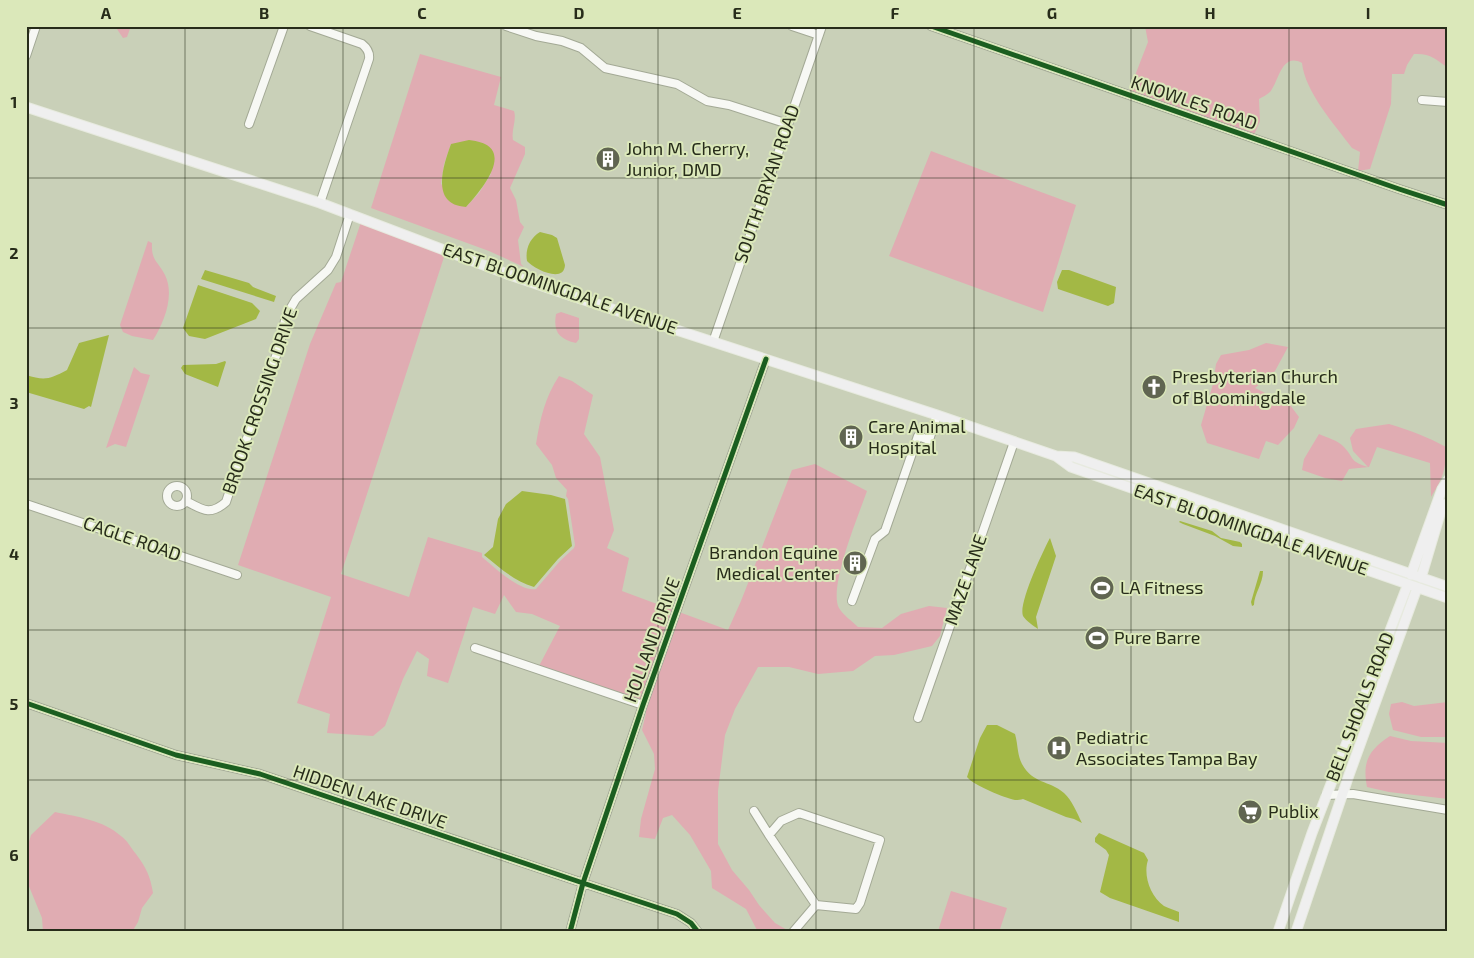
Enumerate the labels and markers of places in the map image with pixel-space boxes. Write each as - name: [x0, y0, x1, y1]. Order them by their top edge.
- place label: John M. Cherry, Junior, DMD: [626, 137, 749, 180]
- building icon: John M. Cherry, Junior, DMD: [595, 146, 621, 172]
- place label: Presbyterian Church of Bloomingdale: [1172, 365, 1338, 408]
- church icon: Presbyterian Church of Bloomingdale: [1141, 374, 1167, 400]
- place label: Care Animal Hospital: [868, 415, 966, 458]
- building icon: Care Animal Hospital: [838, 424, 864, 450]
- place label: Brandon Equine Medical Center: [709, 541, 838, 584]
- building icon: Brandon Equine Medical Center: [842, 550, 868, 576]
- sports icon: LA Fitness: [1089, 575, 1115, 601]
- place label: LA Fitness: [1120, 576, 1203, 598]
- sports icon: Pure Barre: [1084, 625, 1110, 651]
- place label: Pure Barre: [1114, 626, 1200, 648]
- place label: Pediatric Associates Tampa Bay: [1076, 726, 1258, 769]
- hospital icon: Pediatric Associates Tampa Bay: [1046, 735, 1072, 761]
- supermarket icon: Publix: [1237, 799, 1263, 825]
- place label: Publix: [1268, 800, 1319, 822]

